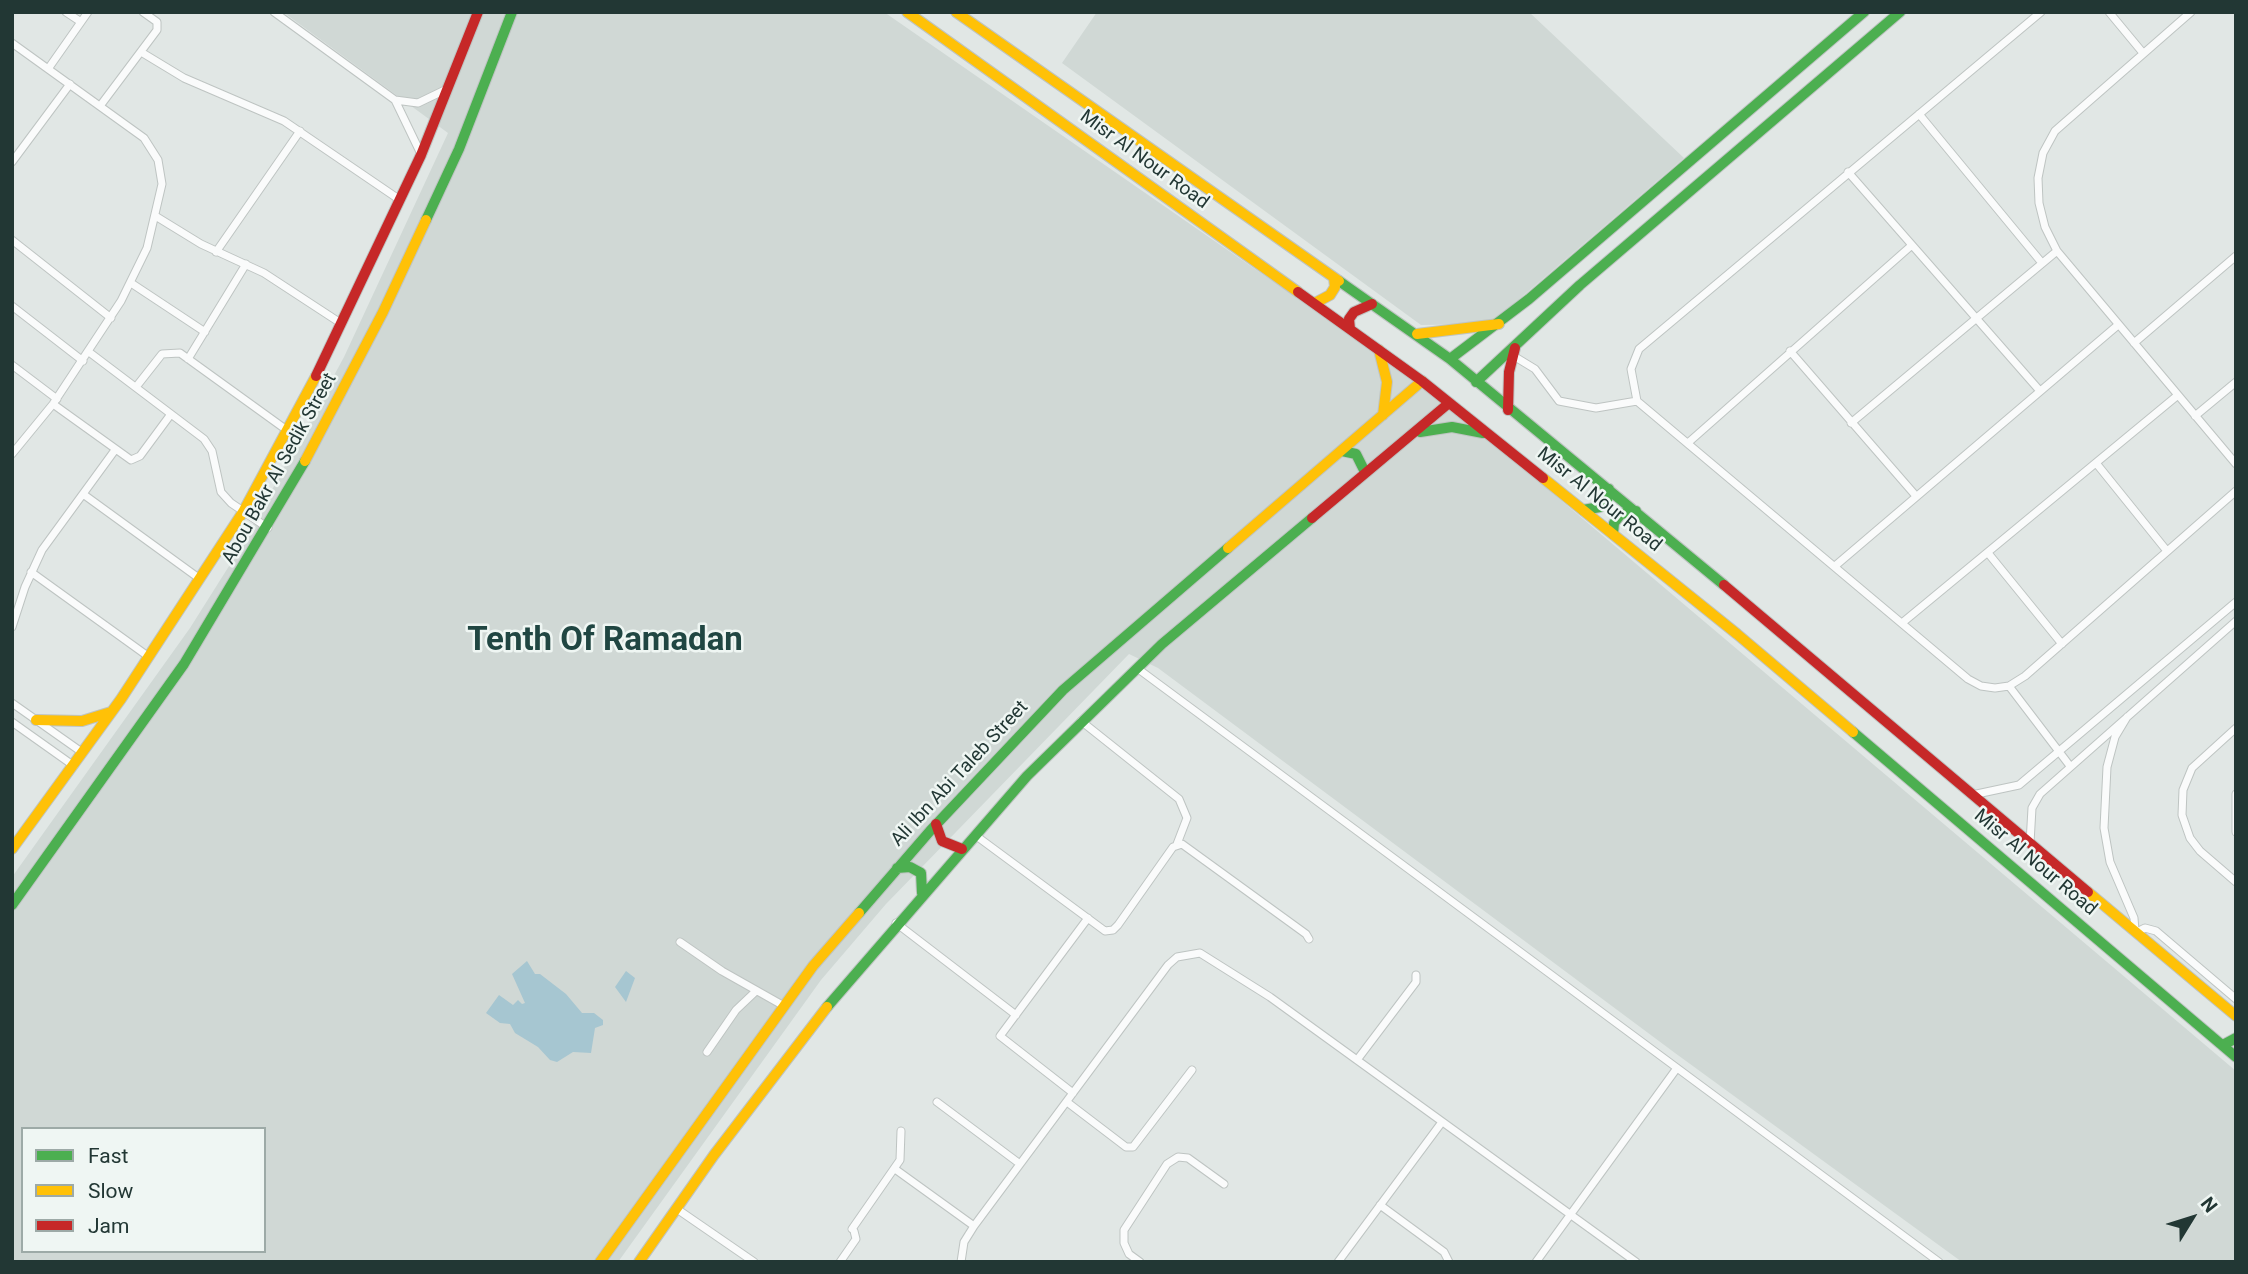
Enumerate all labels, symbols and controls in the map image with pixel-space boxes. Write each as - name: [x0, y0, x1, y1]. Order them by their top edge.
- street label: Misr Al Nour Road: [1075, 106, 1213, 214]
- street label: Abou Bakr Al Sedik Street: [218, 369, 342, 569]
- street label: Misr Al Nour Road: [1532, 443, 1666, 557]
- district label: Tenth Of Ramadan: [467, 622, 743, 662]
- street label: Ali Ibn Abi Taleb Street: [887, 697, 1033, 851]
- street label: Misr Al Nour Road: [1969, 805, 2101, 921]
- legend: [21, 1127, 266, 1253]
- text: Fast: [88, 1144, 128, 1168]
- text: Slow: [88, 1179, 133, 1203]
- north arrow: [2157, 1183, 2227, 1253]
- text: N: [2196, 1192, 2222, 1217]
- text: Jam: [88, 1214, 129, 1238]

